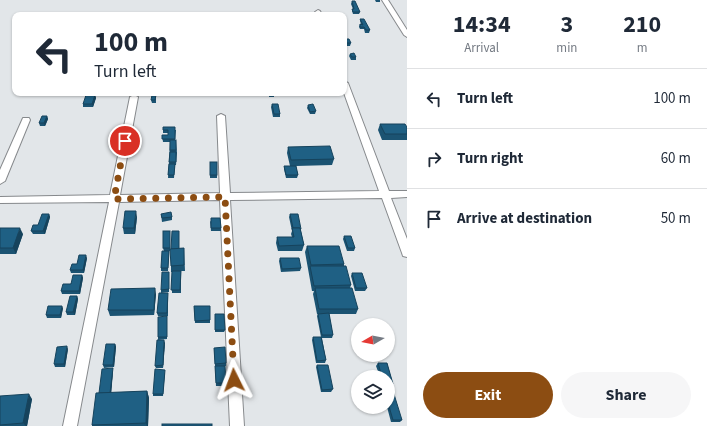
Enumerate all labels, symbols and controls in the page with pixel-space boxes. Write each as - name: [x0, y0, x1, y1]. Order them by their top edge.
- text: 14:34: [453, 7, 511, 42]
- text: 3: [561, 7, 573, 42]
- text: 210: [623, 7, 661, 42]
- text: 100 m: [94, 22, 168, 62]
- icon: left: [28, 28, 80, 80]
- text: Arrival: [464, 39, 499, 57]
- text: min: [556, 39, 577, 57]
- text: m: [637, 39, 648, 57]
- text: Turn left: [94, 59, 156, 84]
- icon: left: [423, 88, 445, 110]
- text: Turn left: [457, 88, 513, 109]
- text: 100 m: [653, 88, 691, 109]
- pin: [108, 124, 142, 158]
- icon: arrive: [114, 130, 136, 152]
- icon: right: [423, 148, 445, 170]
- text: Turn right: [457, 148, 523, 169]
- text: 60 m: [661, 148, 691, 169]
- icon: arrive: [423, 208, 445, 230]
- text: Arrive at destination: [457, 208, 592, 229]
- text: 50 m: [661, 208, 691, 229]
- north arrow: [351, 318, 395, 362]
- map controls: [351, 318, 395, 414]
- position arrow: [213, 359, 255, 401]
- button: layers: [351, 370, 395, 414]
- button: Exit: [423, 372, 553, 418]
- button: Share: [561, 372, 691, 418]

